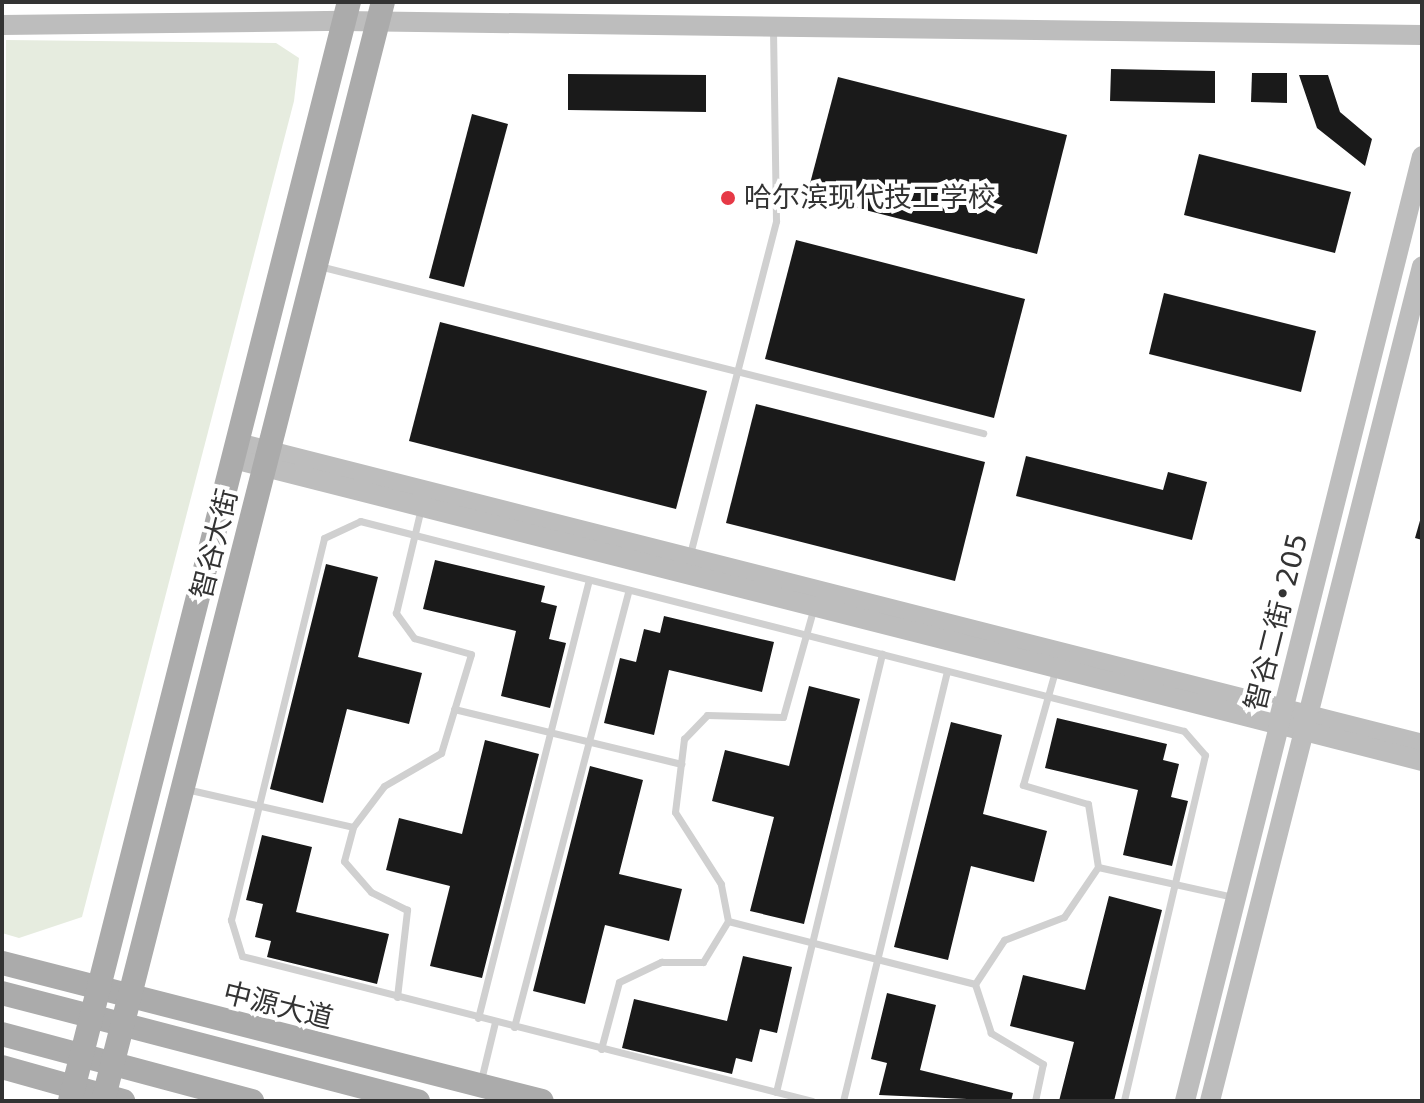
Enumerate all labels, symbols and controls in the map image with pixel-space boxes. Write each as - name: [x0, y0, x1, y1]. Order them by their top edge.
- place label: 哈尔滨现代技工学校: [744, 181, 996, 215]
- marker: 哈尔滨现代技工学校: [719, 189, 737, 207]
- street label: 智谷大街: [185, 486, 245, 602]
- street label: 智谷二街•205: [1239, 530, 1315, 714]
- street label: 中源大道: [220, 976, 336, 1036]

